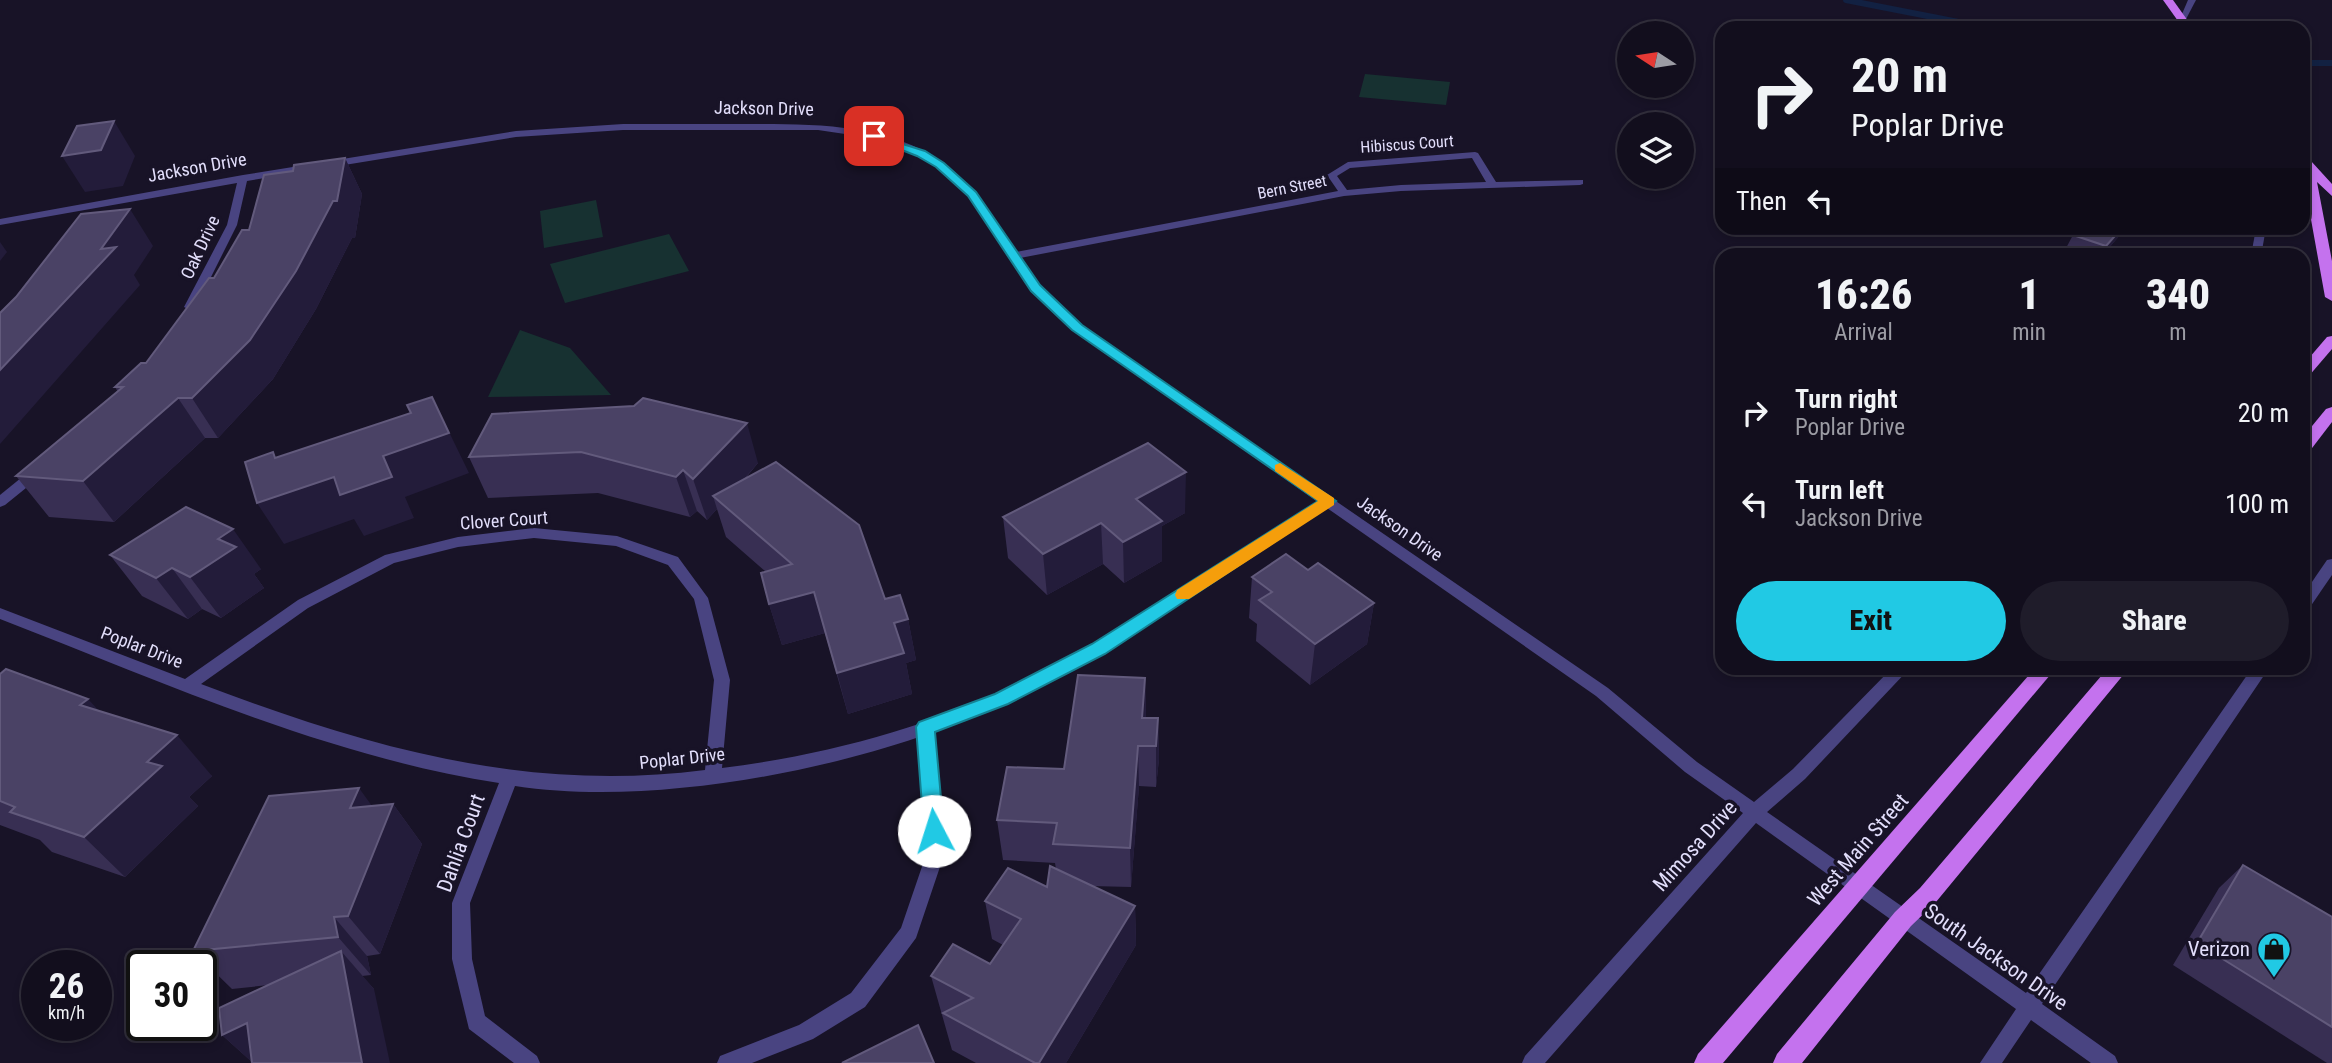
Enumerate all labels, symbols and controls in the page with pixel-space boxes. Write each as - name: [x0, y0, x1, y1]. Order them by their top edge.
- north arrow: [1617, 21, 1694, 98]
- map controls: [1617, 21, 1694, 189]
- text: 20 m: [1851, 47, 1948, 104]
- icon: right: [1736, 49, 1827, 140]
- street label: Jackson Drive: [714, 97, 814, 119]
- pin: [844, 106, 904, 166]
- text: Poplar Drive: [1851, 106, 2004, 144]
- button: layers: [1617, 112, 1694, 189]
- icon: arrive: [855, 117, 893, 155]
- street label: Hibiscus Court: [1360, 131, 1455, 157]
- street label: Jackson Drive: [146, 148, 248, 186]
- street label: Bern Street: [1256, 171, 1328, 203]
- icon: left: [1801, 182, 1839, 220]
- text: Then: [1736, 186, 1787, 216]
- street label: Oak Drive: [176, 212, 224, 282]
- text: 16:26: [1815, 270, 1912, 319]
- text: 1: [2018, 270, 2040, 319]
- text: 340: [2146, 270, 2210, 319]
- text: Arrival: [1834, 319, 1893, 346]
- text: min: [2012, 319, 2046, 346]
- text: m: [2169, 319, 2187, 346]
- text: Turn right: [1795, 384, 1897, 414]
- icon: right: [1736, 394, 1774, 432]
- text: 20 m: [2238, 398, 2289, 428]
- text: Poplar Drive: [1795, 414, 1905, 441]
- text: Turn left: [1795, 475, 1884, 505]
- icon: left: [1736, 485, 1774, 523]
- text: 100 m: [2225, 489, 2289, 519]
- street label: Jackson Drive: [1353, 491, 1447, 565]
- text: Jackson Drive: [1795, 505, 1922, 532]
- street label: Clover Court: [459, 506, 549, 534]
- button: Exit: [1736, 581, 2006, 661]
- button: Share: [2020, 581, 2289, 661]
- street label: Poplar Drive: [98, 622, 186, 672]
- street label: Poplar Drive: [638, 743, 726, 773]
- street label: West Main Street: [1803, 789, 1913, 911]
- street label: Dahlia Court: [432, 791, 490, 895]
- position arrow: [897, 794, 971, 868]
- street label: Mimosa Drive: [1648, 796, 1742, 896]
- street label: South Jackson Drive: [1920, 899, 2072, 1015]
- shop icon: Verizon: [2255, 930, 2293, 979]
- place label: Verizon: [2188, 937, 2250, 961]
- speed limit sign: 30: [126, 950, 217, 1041]
- text: 26: [49, 966, 84, 1007]
- text: km/h: [48, 1002, 85, 1023]

